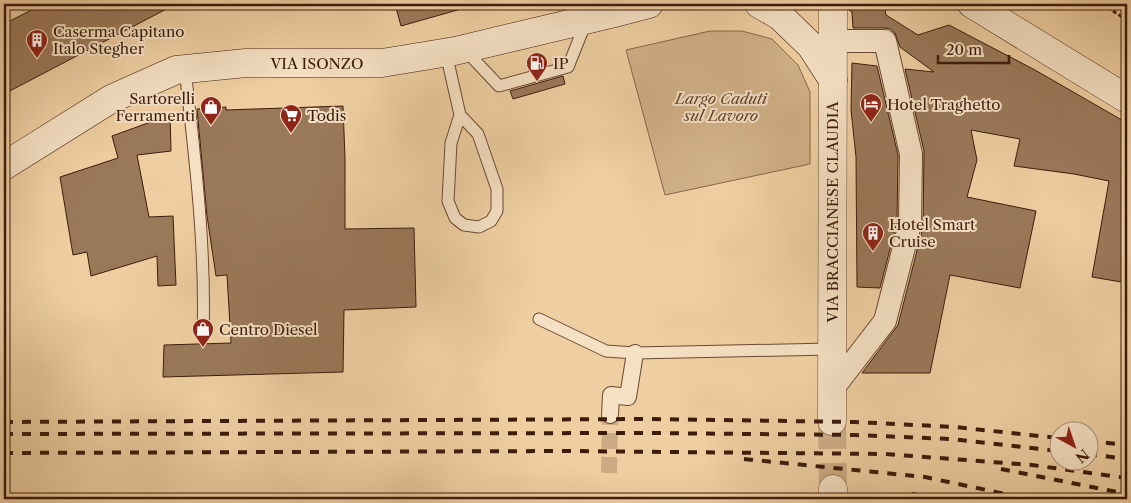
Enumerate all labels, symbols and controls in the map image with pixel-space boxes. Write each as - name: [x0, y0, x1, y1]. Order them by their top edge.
- place label: Caserma Capitano Italo Stegher: [53, 22, 185, 58]
- building icon: Caserma Capitano Italo Stegher: [25, 28, 49, 59]
- scale bar: [938, 32, 1010, 64]
- text: 20 m: [946, 40, 982, 59]
- fuel station icon: IP: [525, 51, 549, 82]
- street label: VIA ISONZO: [270, 54, 363, 73]
- place label: IP: [553, 54, 569, 73]
- place label: Sartorelli Ferramenti: [115, 89, 195, 125]
- park label: Largo Caduti sul Lavoro: [674, 89, 768, 125]
- hotel icon: Hotel Traghetto: [859, 92, 883, 123]
- shop icon: Sartorelli Ferramenti: [199, 95, 223, 126]
- place label: Hotel Traghetto: [887, 95, 1000, 114]
- street label: VIA BRACCIANESE CLAUDIA: [823, 101, 842, 324]
- supermarket icon: Todis: [279, 103, 303, 134]
- place label: Todis: [307, 106, 346, 125]
- place label: Hotel Smart Cruise: [889, 215, 976, 251]
- building icon: Hotel Smart Cruise: [861, 221, 885, 252]
- shop icon: Centro Diesel: [191, 317, 215, 348]
- place label: Centro Diesel: [219, 320, 318, 339]
- north arrow: [1048, 420, 1098, 470]
- text: N: [1072, 445, 1093, 467]

